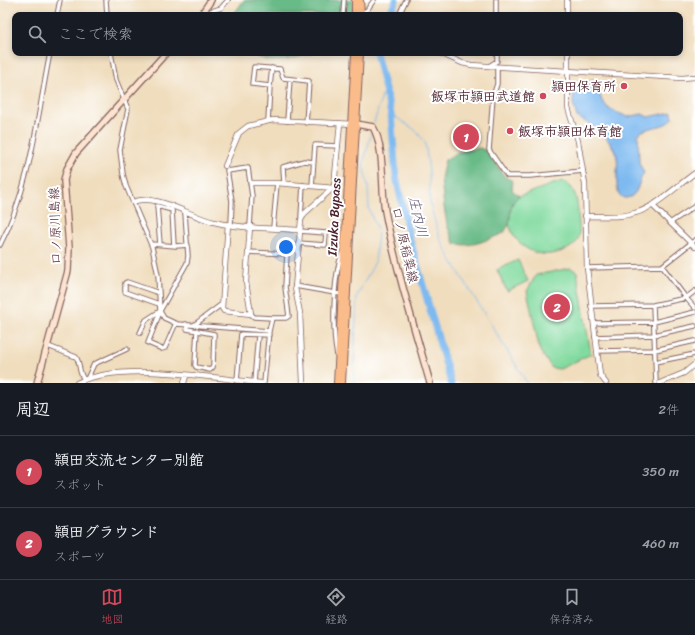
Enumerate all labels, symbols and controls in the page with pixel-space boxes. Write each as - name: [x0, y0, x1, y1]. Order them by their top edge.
- search box: [12, 12, 683, 56]
- text: ここで検索: [58, 21, 133, 47]
- icon: search: [26, 23, 48, 45]
- place label: 頴田保育所: [551, 75, 616, 98]
- marker: 頴田保育所: [619, 81, 629, 91]
- place label: 飯塚市頴田武道館: [431, 85, 535, 108]
- marker: 飯塚市頴田武道館: [538, 91, 548, 101]
- place label: 飯塚市頴田体育館: [518, 120, 622, 143]
- pin: 1: [453, 122, 479, 152]
- marker: 飯塚市頴田体育館: [505, 126, 515, 136]
- street label: Iizuka Bypass: [320, 177, 348, 258]
- street label: 口ノ原川島線: [42, 186, 68, 265]
- water label: 庄内川: [401, 194, 435, 240]
- street label: 口ノ原稲築線: [385, 204, 425, 287]
- your location: [276, 237, 296, 257]
- pin: 2: [544, 292, 570, 322]
- text: 周辺: [16, 394, 50, 424]
- text: 2件: [658, 398, 679, 421]
- text: 頴田交流センター別館: [54, 447, 204, 473]
- text: 1: [26, 460, 32, 483]
- text: 350 m: [642, 460, 679, 483]
- text: スポット: [54, 473, 106, 496]
- text: 頴田グラウンド: [54, 519, 159, 545]
- text: 2: [25, 532, 33, 555]
- text: 460 m: [642, 532, 679, 555]
- text: スポーツ: [54, 545, 106, 568]
- tab: 地図: [101, 586, 123, 629]
- tab: 経路: [325, 586, 347, 629]
- tab: 保存済み: [550, 586, 594, 629]

